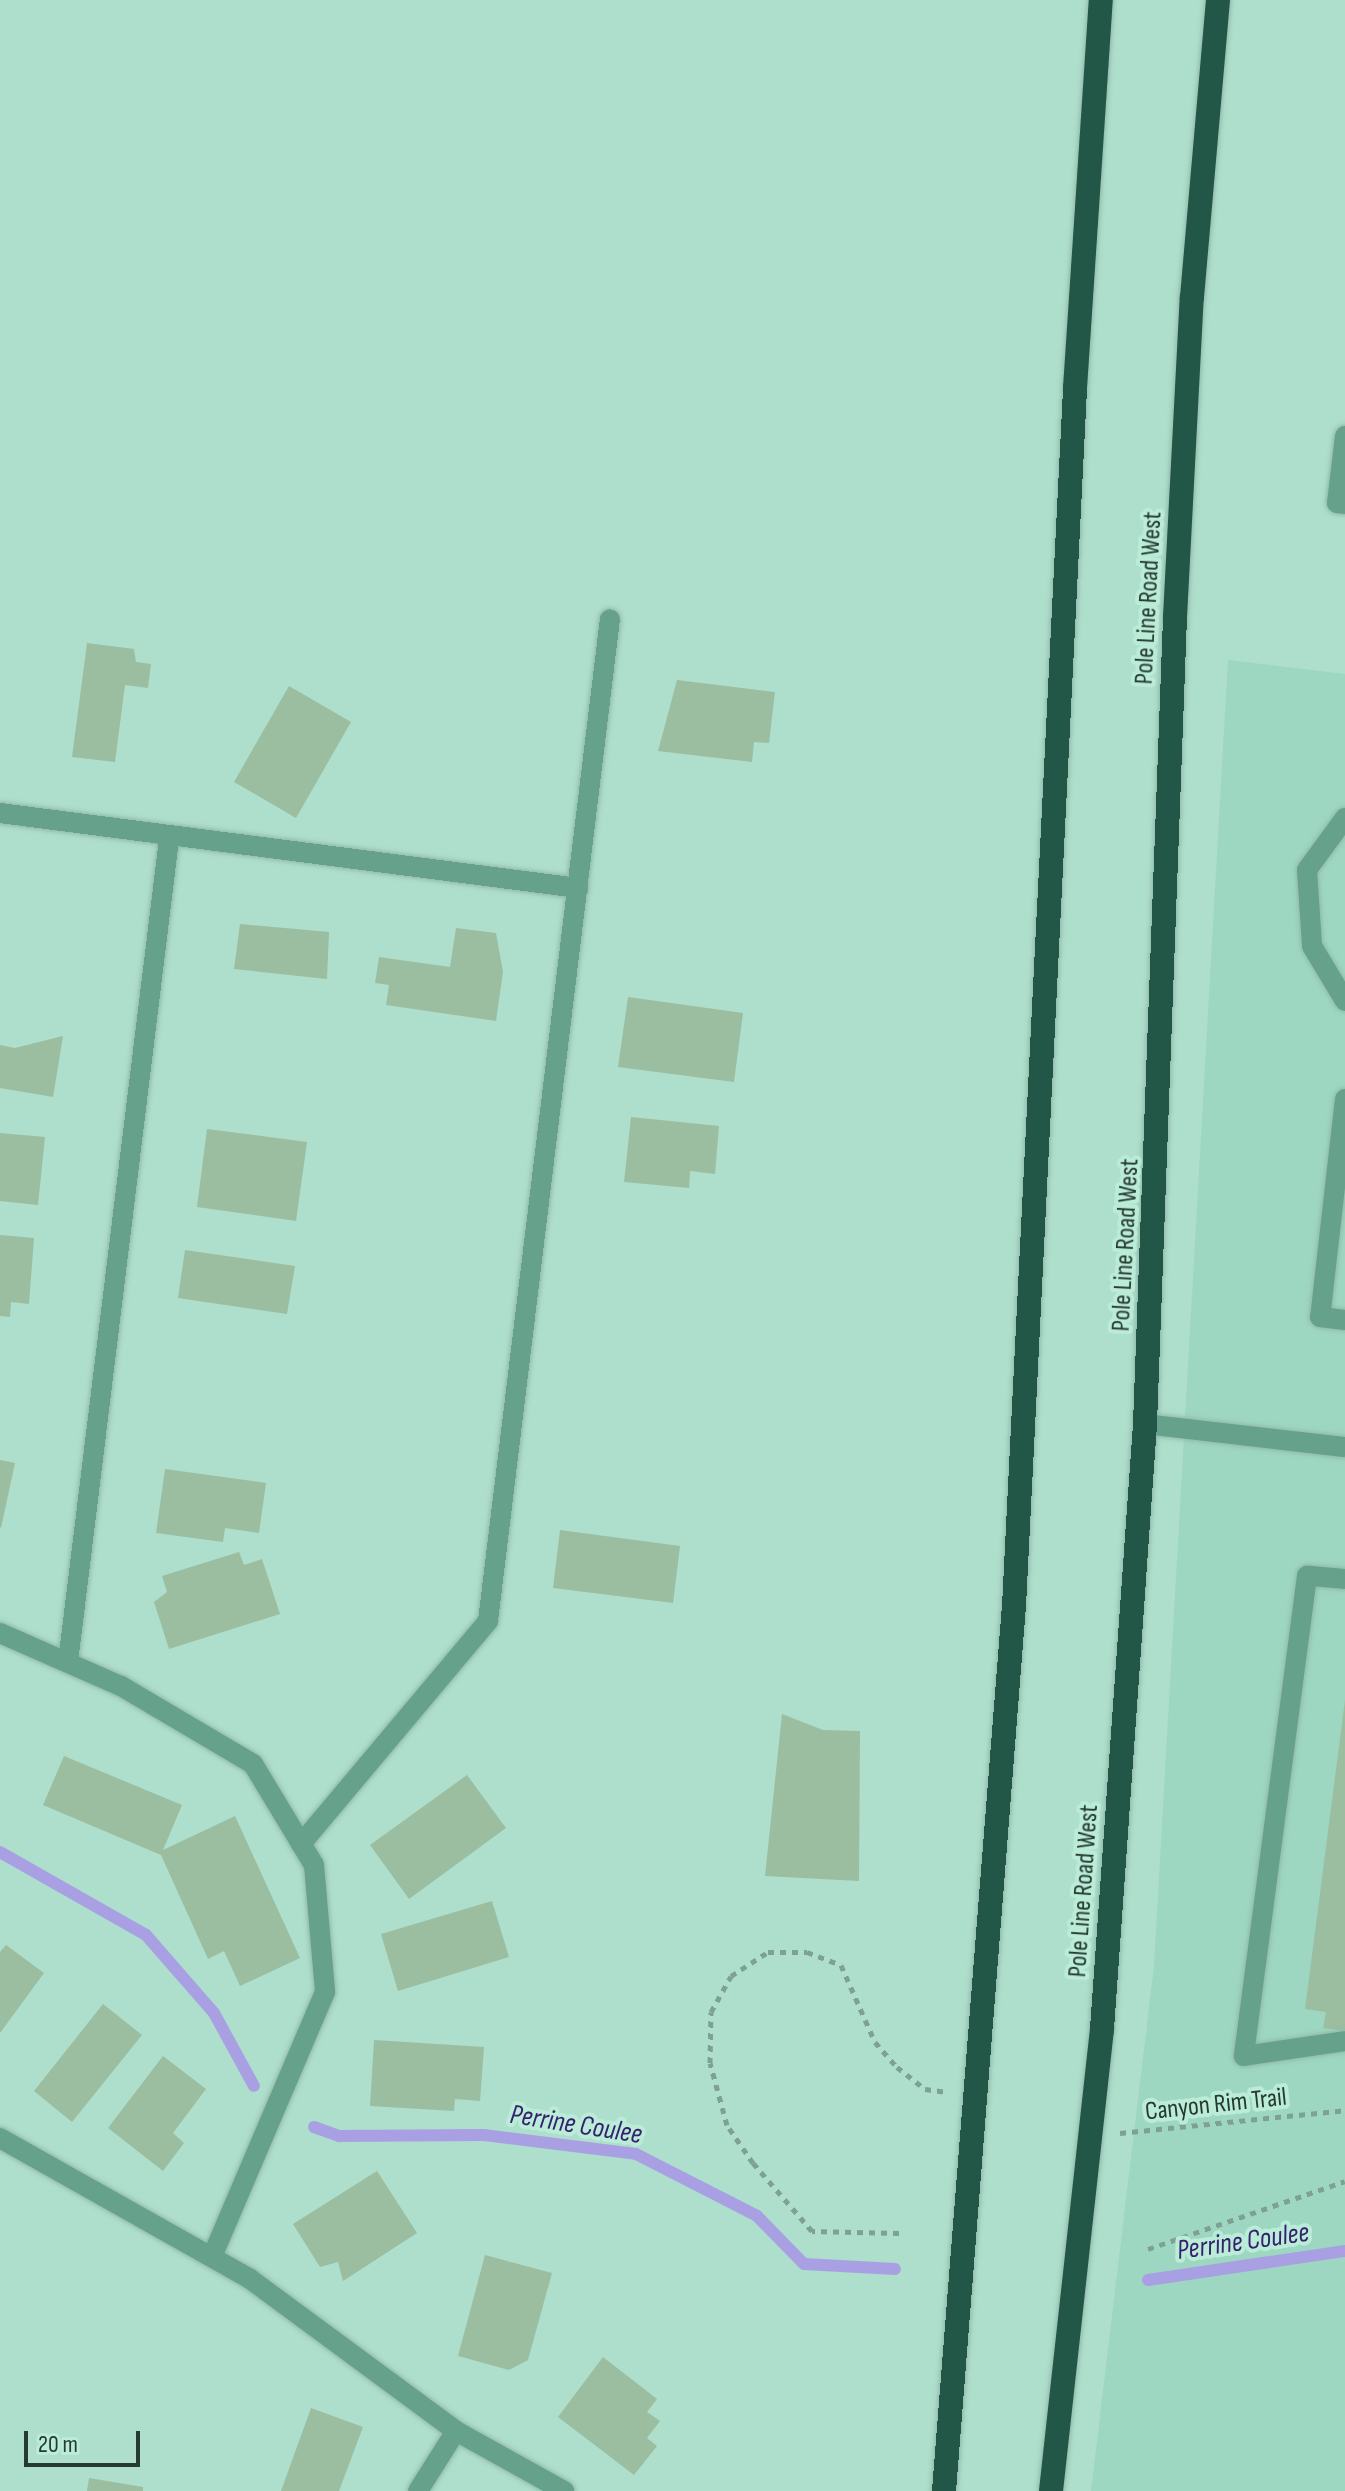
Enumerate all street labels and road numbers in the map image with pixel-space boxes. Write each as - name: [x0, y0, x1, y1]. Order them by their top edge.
- street label: Pole Line Road West: [1129, 511, 1169, 685]
- street label: Pole Line Road West: [1106, 1158, 1146, 1332]
- street label: Pole Line Road West: [1062, 1804, 1106, 1978]
- street label: Canyon Rim Trail: [1144, 2082, 1288, 2128]

